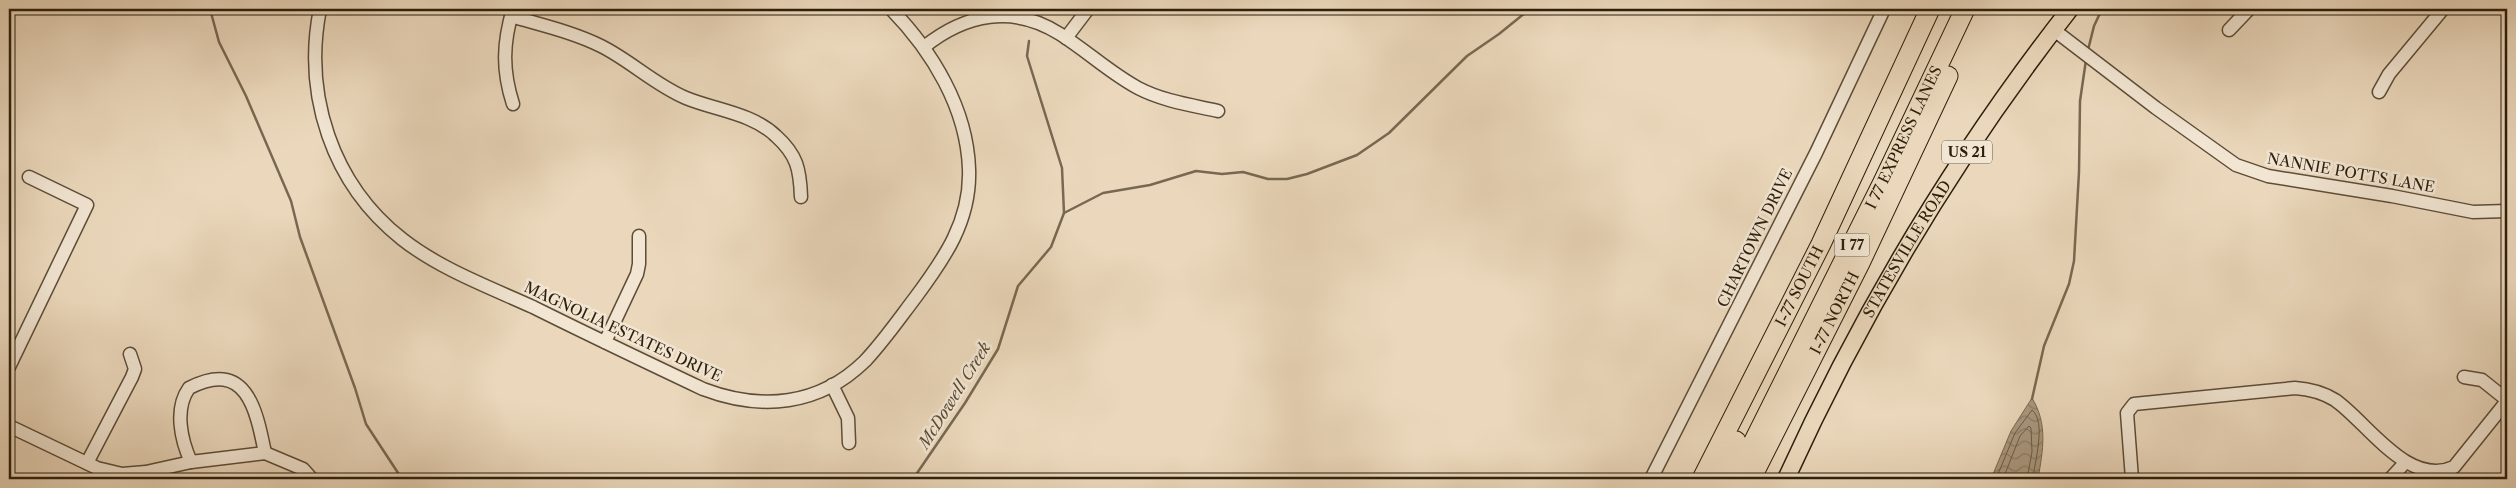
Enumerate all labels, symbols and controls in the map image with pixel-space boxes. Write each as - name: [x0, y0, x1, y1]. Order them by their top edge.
- street label: I 77 EXPRESS LANES: [1861, 63, 1946, 212]
- road number: US 21: [1942, 140, 1992, 163]
- street label: NANNIE POTTS LANE: [2266, 148, 2436, 197]
- street label: CHARTOWN DRIVE: [1713, 165, 1796, 310]
- street label: STATESVILLE ROAD: [1859, 177, 1955, 321]
- road number: I 77: [1834, 234, 1870, 256]
- street label: I-77 SOUTH: [1771, 242, 1828, 330]
- street label: I-77 NORTH: [1806, 268, 1863, 357]
- street label: MAGNOLIA ESTATES DRIVE: [521, 277, 725, 386]
- water label: McDowell Creek: [912, 338, 995, 454]

